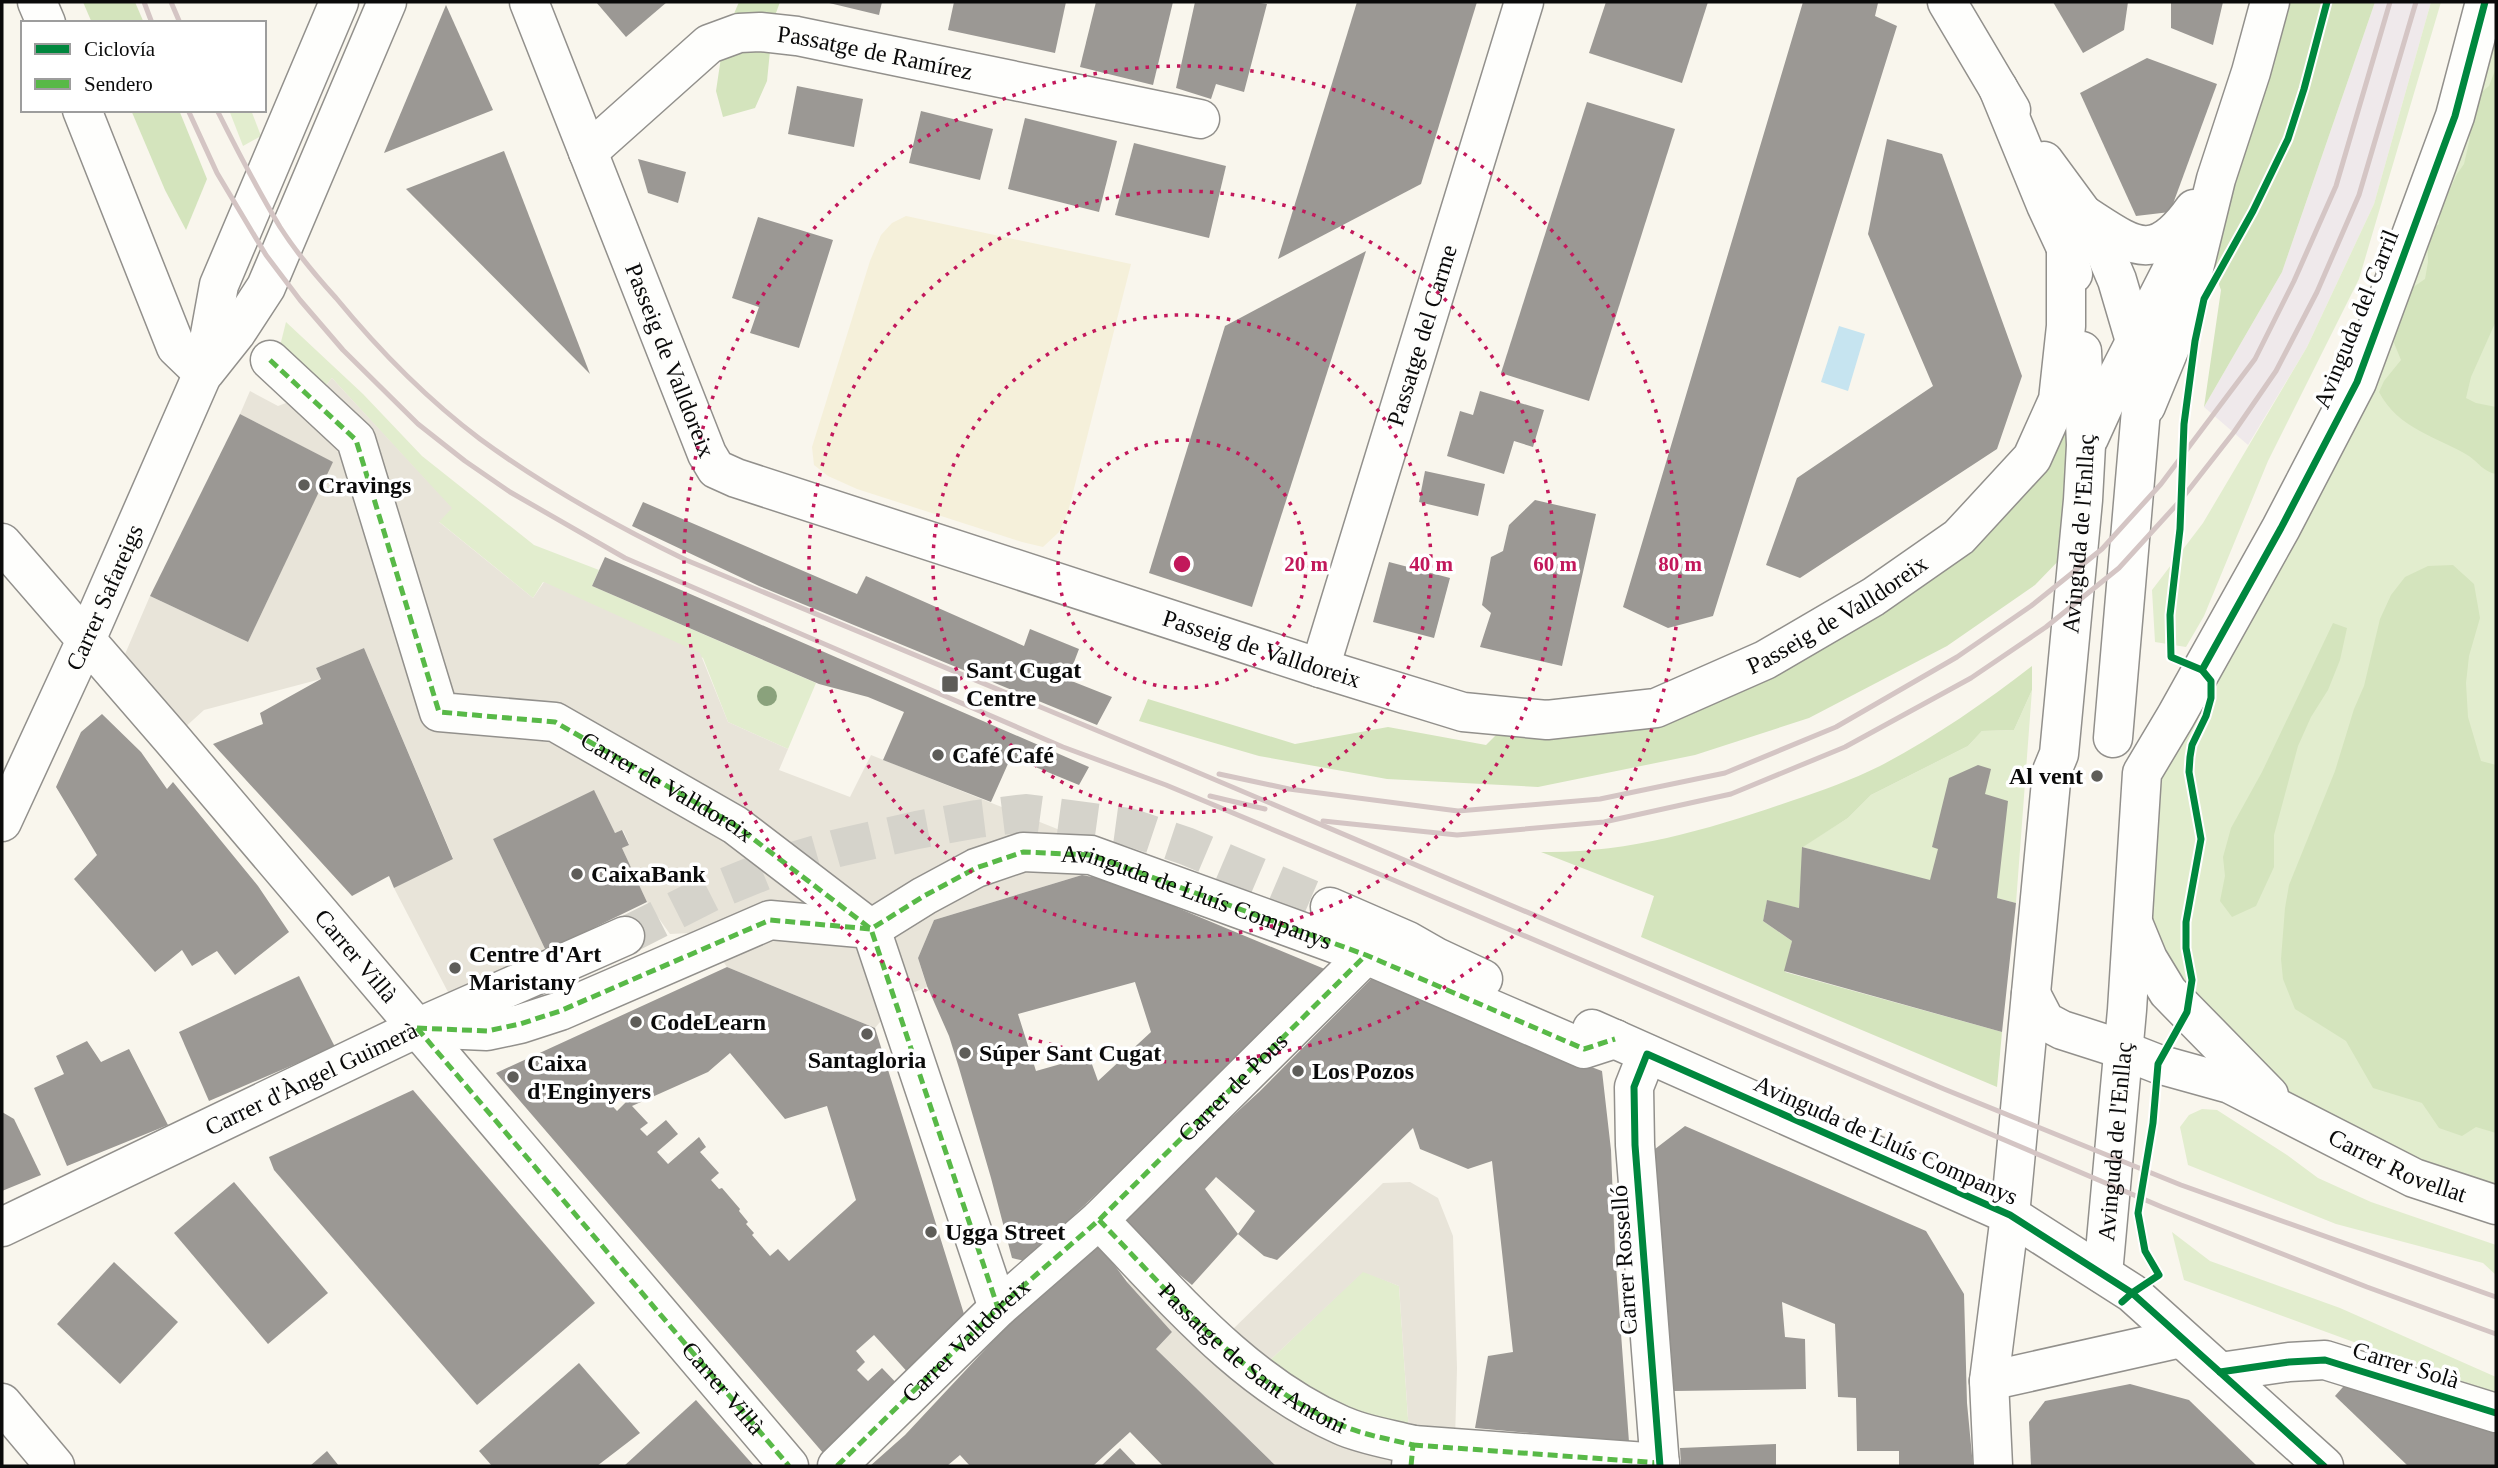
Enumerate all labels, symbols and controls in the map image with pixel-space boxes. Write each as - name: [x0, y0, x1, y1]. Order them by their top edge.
- legend: [21, 21, 266, 112]
- street label: Passatge de Ramírez: [776, 21, 975, 85]
- text: Ciclovía: [84, 37, 156, 61]
- text: Sendero: [84, 72, 153, 96]
- street label: Avinguda del Carril: [2308, 226, 2404, 412]
- street label: Passatge del Carme: [1382, 242, 1462, 429]
- street label: Passeig de Valldoreix: [620, 260, 720, 461]
- street label: Avinguda de l'Enllaç: [2057, 434, 2099, 634]
- place label: Cravings: [318, 472, 411, 498]
- marker: Cravings: [296, 477, 312, 493]
- street label: Carrer Safareigs: [61, 520, 148, 674]
- street label: Passeig de Valldoreix: [1743, 550, 1932, 679]
- centre of rings: [1170, 552, 1194, 576]
- text: 20 m: [1284, 552, 1328, 576]
- text: 40 m: [1409, 552, 1453, 576]
- text: 60 m: [1533, 552, 1577, 576]
- text: 80 m: [1658, 552, 1702, 576]
- street label: Passeig de Valldoreix: [1160, 605, 1364, 693]
- place label: Sant Cugat Centre: [966, 657, 1081, 711]
- marker: Sant Cugat Centre: [940, 674, 960, 694]
- street label: Carrer de Valldoreix: [576, 727, 759, 848]
- place label: Café Café: [952, 742, 1054, 768]
- marker: Café Café: [930, 747, 946, 763]
- place label: Al vent: [2009, 763, 2083, 789]
- marker: Al vent: [2089, 768, 2105, 784]
- street label: Avinguda de Lluís Companys: [1060, 841, 1336, 955]
- place label: CaixaBank: [591, 861, 706, 887]
- marker: CaixaBank: [569, 866, 585, 882]
- street label: Carrer Villà: [309, 904, 403, 1008]
- place label: Centre d'Art Maristany: [469, 941, 601, 995]
- marker: Centre d'Art Maristany: [447, 960, 463, 976]
- place label: CodeLearn: [650, 1009, 766, 1035]
- marker: CodeLearn: [628, 1014, 644, 1030]
- street label: Carrer d'Àngel Guimerà: [201, 1017, 422, 1141]
- marker: Santagloria: [859, 1026, 875, 1042]
- street label: Carrer de Pous: [1173, 1028, 1293, 1147]
- place label: Súper Sant Cugat: [979, 1040, 1161, 1066]
- street label: Avinguda de l'Enllaç: [2093, 1041, 2137, 1242]
- marker: Súper Sant Cugat: [957, 1045, 973, 1061]
- place label: Santagloria: [808, 1047, 926, 1073]
- place label: Caixa d'Enginyers: [527, 1050, 651, 1104]
- place label: Los Pozos: [1312, 1058, 1414, 1084]
- marker: Los Pozos: [1290, 1063, 1306, 1079]
- marker: Caixa d'Enginyers: [505, 1069, 521, 1085]
- street label: Avinguda de Lluís Companys: [1750, 1070, 2022, 1210]
- street label: Carrer Rovellat: [2324, 1124, 2470, 1207]
- street label: Carrer Rosselló: [1606, 1184, 1642, 1336]
- place label: Ugga Street: [945, 1219, 1065, 1245]
- marker: Ugga Street: [923, 1224, 939, 1240]
- street label: Carrer Valldoreix: [897, 1273, 1035, 1408]
- street label: Passatge de Sant Antoni: [1153, 1278, 1351, 1439]
- street label: Carrer Solà: [2350, 1336, 2463, 1394]
- street label: Carrer Villà: [676, 1337, 770, 1440]

